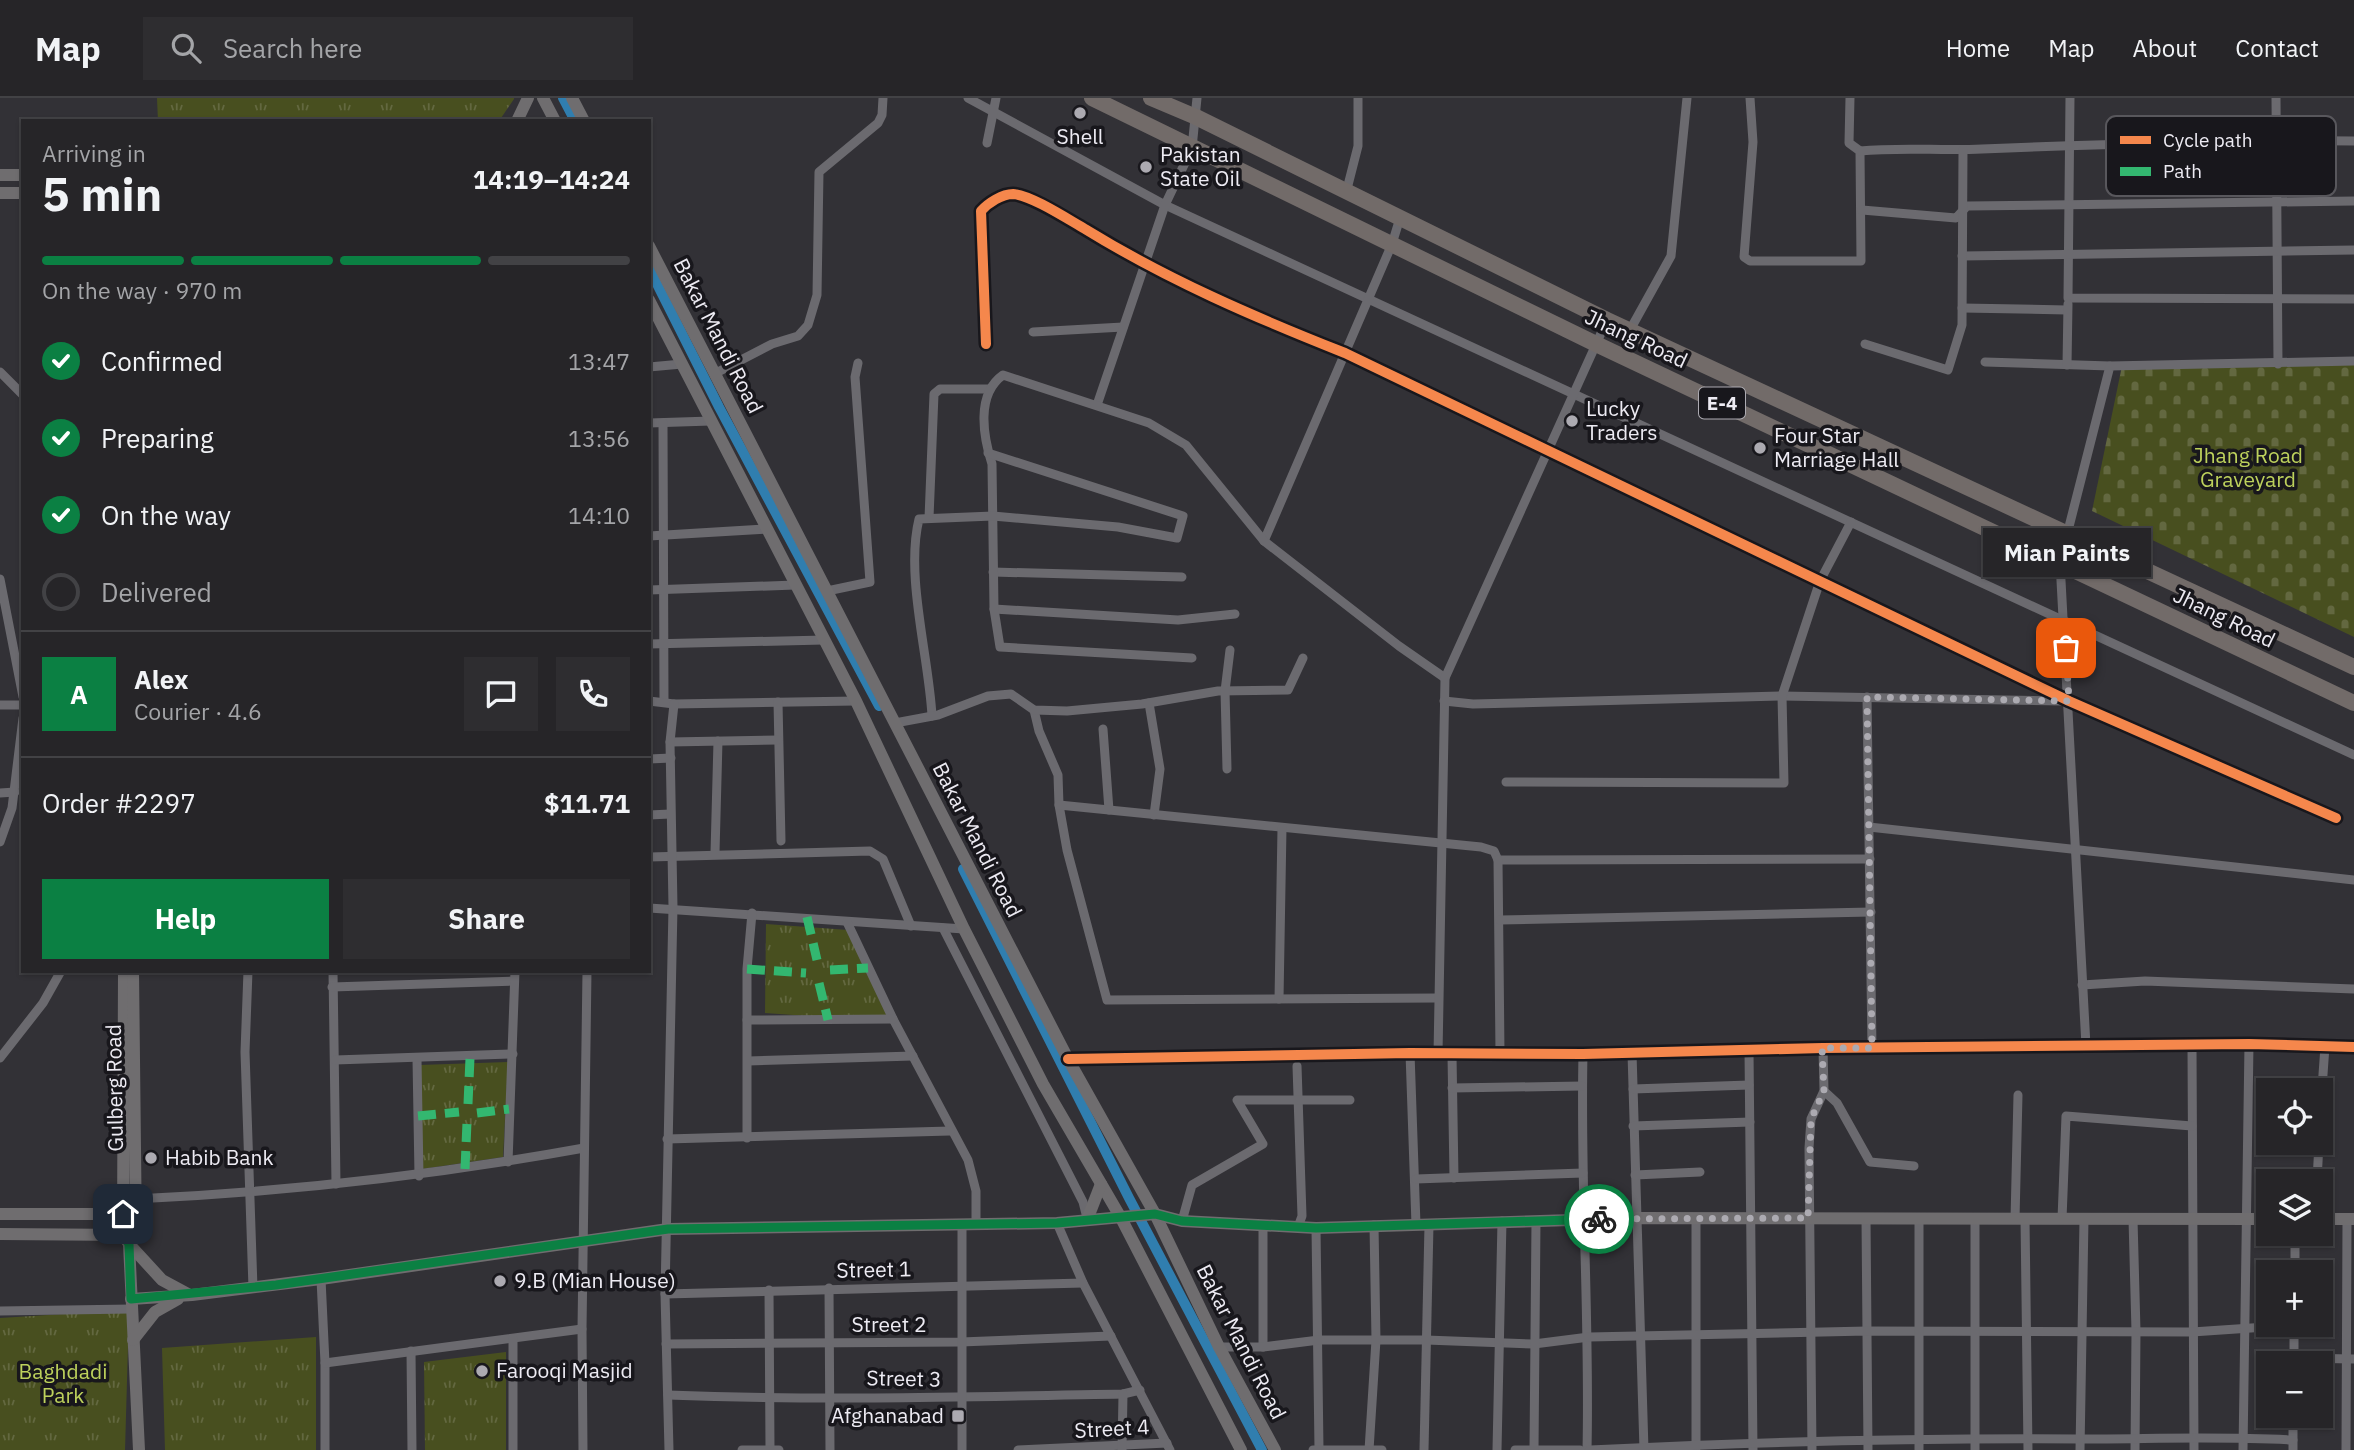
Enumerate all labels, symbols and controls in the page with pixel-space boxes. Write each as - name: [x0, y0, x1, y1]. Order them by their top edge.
- search box: [143, 17, 633, 80]
- text: Map: [35, 27, 101, 70]
- icon: search: [167, 29, 205, 67]
- text: Search here: [223, 31, 362, 65]
- text: Home: [1946, 32, 2010, 64]
- text: Map: [2048, 32, 2094, 64]
- text: About: [2132, 32, 2197, 64]
- text: Contact: [2235, 32, 2319, 64]
- marker: Shell: [1072, 105, 1088, 121]
- legend: [2106, 116, 2336, 196]
- place label: Shell: [1057, 122, 1104, 150]
- text: Cycle path: [2163, 128, 2252, 152]
- text: Arriving in: [42, 138, 146, 168]
- place label: Pakistan State Oil: [1160, 140, 1241, 192]
- marker: Pakistan State Oil: [1138, 159, 1154, 175]
- text: Path: [2163, 159, 2202, 183]
- text: 14:19–14:24: [473, 162, 630, 196]
- text: 5 min: [42, 164, 162, 224]
- street label: Bakar Mandi Road: [668, 253, 770, 418]
- text: On the way · 970 m: [42, 275, 242, 305]
- street label: Jhang Road: [1581, 302, 1692, 374]
- icon: check: [42, 342, 80, 380]
- text: Confirmed: [101, 344, 223, 378]
- text: 13:47: [568, 346, 630, 376]
- road number: E-4: [1699, 388, 1745, 418]
- place label: Lucky Traders: [1586, 394, 1658, 446]
- marker: Lucky Traders: [1564, 413, 1580, 429]
- icon: check: [42, 419, 80, 457]
- text: Preparing: [101, 421, 214, 455]
- place label: Four Star Marriage Hall: [1774, 421, 1899, 473]
- text: 13:56: [568, 423, 630, 453]
- marker: Four Star Marriage Hall: [1752, 440, 1768, 456]
- park label: Jhang Road Graveyard: [2193, 441, 2303, 493]
- icon: check: [42, 496, 80, 534]
- text: On the way: [101, 498, 231, 532]
- text: 14:10: [568, 500, 630, 530]
- callout: Mian Paints: [1982, 529, 2150, 578]
- text: Mian Paints: [2004, 537, 2130, 567]
- text: Delivered: [101, 575, 212, 609]
- street label: Jhang Road: [2169, 580, 2280, 654]
- pin: [2036, 618, 2096, 678]
- icon: bag: [2047, 629, 2085, 667]
- button: chat: [464, 657, 538, 731]
- button: phone: [556, 657, 630, 731]
- text: Alex: [134, 662, 188, 696]
- text: A: [70, 677, 88, 711]
- text: Courier · 4.6: [134, 696, 262, 726]
- street label: Bakar Mandi Road: [927, 757, 1029, 922]
- text: Order #2297: [42, 786, 196, 820]
- text: $11.71: [544, 786, 630, 820]
- button: Help: [42, 879, 329, 959]
- button: Share: [343, 879, 630, 959]
- street label: Gulberg Road: [99, 1024, 129, 1152]
- map controls: [2256, 1078, 2333, 1428]
- button: locate: [2256, 1078, 2333, 1155]
- place label: Habib Bank: [165, 1143, 274, 1171]
- marker: Habib Bank: [143, 1150, 159, 1166]
- button: layers: [2256, 1169, 2333, 1246]
- pin: [93, 1184, 153, 1244]
- courier: [1564, 1184, 1634, 1254]
- icon: home: [104, 1195, 142, 1233]
- icon: bike: [1580, 1200, 1618, 1238]
- street label: Street 1: [836, 1254, 912, 1284]
- street label: Bakar Mandi Road: [1191, 1259, 1293, 1424]
- button: +: [2256, 1260, 2333, 1337]
- place label: 9.B (Mian House): [514, 1266, 676, 1294]
- marker: 9.B (Mian House): [492, 1273, 508, 1289]
- street label: Street 2: [851, 1310, 927, 1338]
- button: −: [2256, 1351, 2333, 1428]
- place label: Farooqi Masjid: [496, 1356, 633, 1384]
- park label: Baghdadi Park: [19, 1357, 107, 1409]
- marker: Farooqi Masjid: [474, 1363, 490, 1379]
- street label: Street 3: [866, 1363, 942, 1393]
- place label: Afghanabad: [831, 1401, 944, 1429]
- marker: Afghanabad: [950, 1408, 966, 1424]
- street label: Street 4: [1074, 1412, 1150, 1444]

